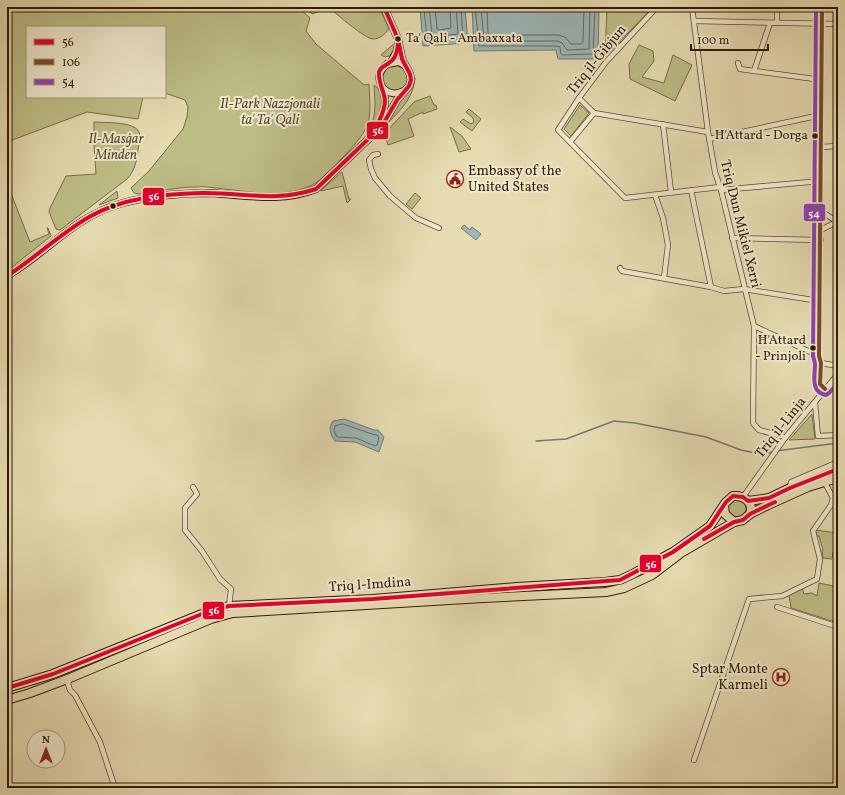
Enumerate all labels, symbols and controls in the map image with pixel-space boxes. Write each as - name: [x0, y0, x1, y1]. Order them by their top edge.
- street label: Triq il-Ġibjun: [563, 21, 631, 99]
- legend: [26, 26, 166, 98]
- scale bar: [691, 26, 768, 52]
- place label: Ta' Qali - Ambaxxata: [406, 30, 522, 48]
- text: 100 m: [697, 33, 730, 49]
- marker: Ta' Qali - Ambaxxata: [393, 34, 403, 44]
- text: 56: [62, 35, 74, 51]
- text: 106: [62, 55, 80, 71]
- text: 54: [62, 75, 75, 91]
- park label: Il-Park Nazzjonali ta' Ta' Qali: [220, 95, 320, 130]
- line badge: 56: [366, 121, 389, 140]
- text: 56: [372, 124, 384, 139]
- place label: Ħ'Attard - Dorga: [715, 127, 808, 145]
- park label: Il-Masġar Minden: [88, 130, 145, 165]
- marker: Ħ'Attard - Dorga: [810, 131, 820, 141]
- street label: Triq Dun Mikiel Xerri: [715, 158, 765, 290]
- place label: Embassy of the United States: [468, 162, 562, 197]
- public building icon: Embassy of the United States: [445, 169, 465, 189]
- line badge: 56: [142, 187, 165, 206]
- text: 56: [148, 190, 160, 205]
- unlabelled marker: [108, 201, 118, 211]
- line badge: 54: [803, 203, 826, 222]
- text: 54: [808, 207, 820, 222]
- place label: Ħ'Attard - Prinjoli: [755, 332, 806, 366]
- marker: Ħ'Attard - Prinjoli: [808, 343, 818, 353]
- street label: Triq il-Linja: [751, 393, 811, 463]
- line badge: 56: [639, 554, 662, 573]
- text: 56: [645, 558, 657, 573]
- street label: Triq l-Imdina: [328, 573, 412, 597]
- line badge: 56: [202, 601, 225, 620]
- text: 56: [208, 604, 220, 619]
- place label: Sptar Monte Karmeli: [692, 660, 768, 695]
- hospital icon: Sptar Monte Karmeli: [771, 667, 791, 687]
- north arrow: [26, 729, 66, 769]
- text: N: [42, 733, 50, 748]

